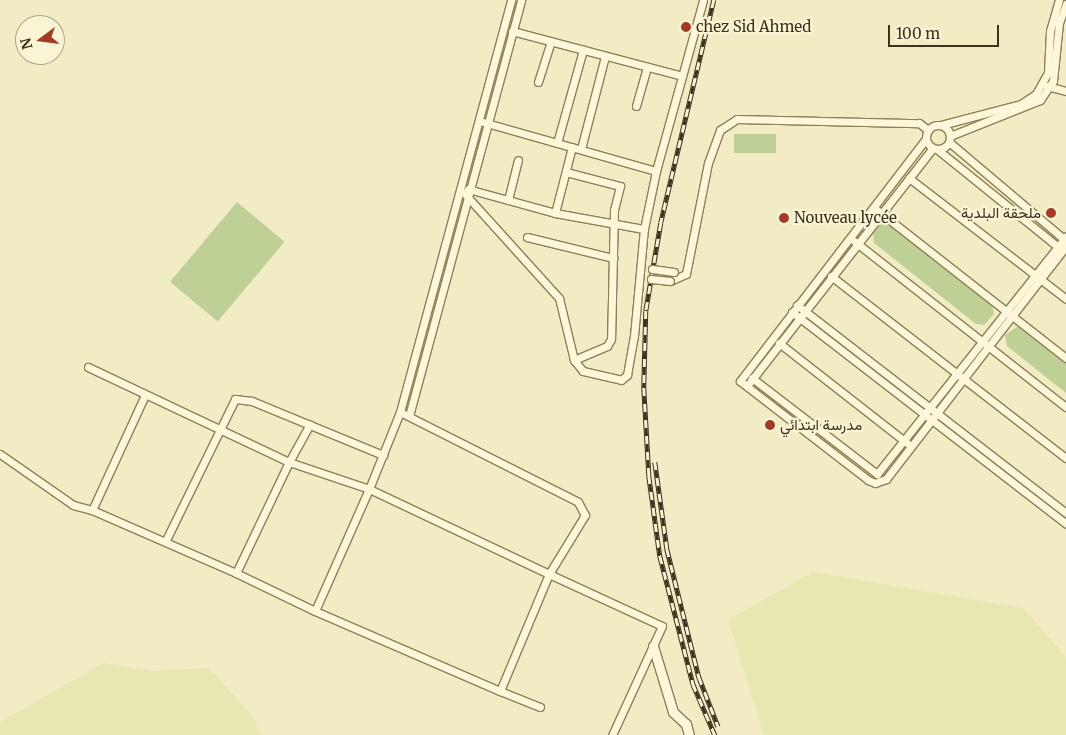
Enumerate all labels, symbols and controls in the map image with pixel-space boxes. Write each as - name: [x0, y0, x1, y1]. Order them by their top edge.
- north arrow: [15, 15, 65, 65]
- scale bar: [891, 15, 1002, 47]
- place label: chez Sid Ahmed: [696, 18, 811, 36]
- marker: chez Sid Ahmed: [680, 21, 692, 33]
- text: 100 m: [896, 24, 940, 43]
- text: N: [16, 36, 37, 51]
- place label: ملحقة البلدية: [961, 204, 1041, 222]
- marker: ملحقة البلدية: [1045, 207, 1057, 219]
- place label: Nouveau lycée: [794, 209, 897, 227]
- marker: Nouveau lycée: [778, 212, 790, 224]
- place label: مدرسة ابتدائي: [780, 416, 862, 434]
- marker: مدرسة ابتدائي: [764, 419, 776, 431]

